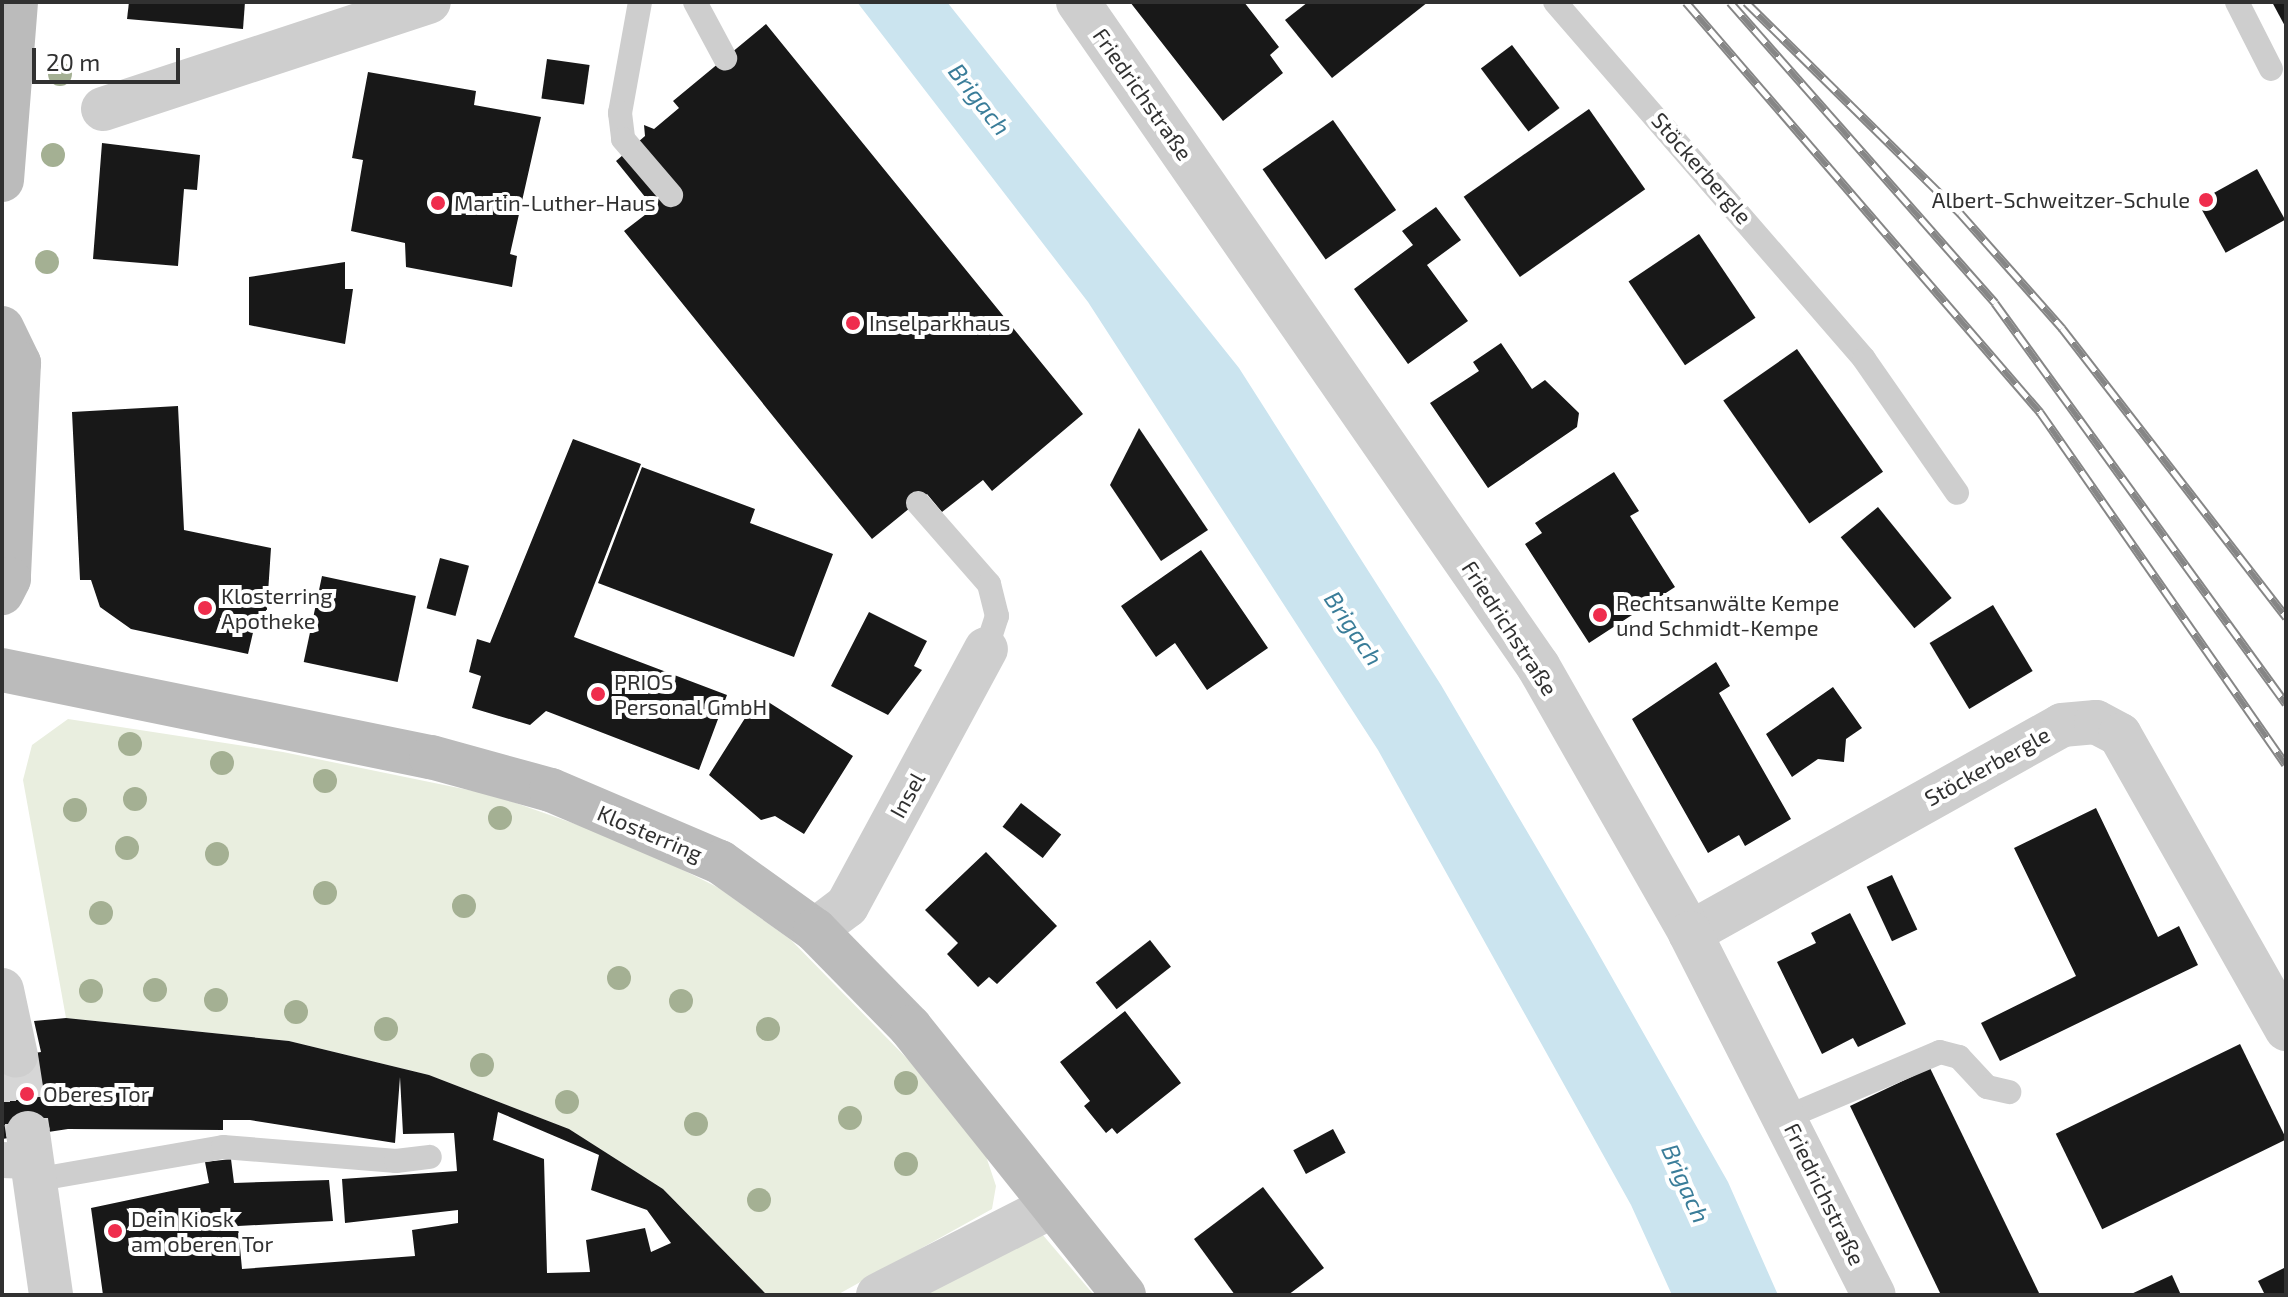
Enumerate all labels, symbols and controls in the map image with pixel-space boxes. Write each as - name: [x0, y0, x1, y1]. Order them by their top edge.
- street label: Friedrichstraße: [1088, 23, 1198, 165]
- scale bar: [36, 32, 184, 82]
- text: 20 m: [46, 47, 100, 76]
- water label: Brigach: [943, 57, 1017, 141]
- street label: Stöckerbergle: [1646, 107, 1758, 229]
- place label: Albert-Schweitzer-Schule: [1932, 187, 2190, 213]
- place label: Martin-Luther-Haus: [454, 190, 656, 216]
- marker: Albert-Schweitzer-Schule: [2197, 191, 2215, 209]
- marker: Martin-Luther-Haus: [429, 194, 447, 212]
- place label: Inselparkhaus: [869, 310, 1011, 336]
- marker: Inselparkhaus: [844, 314, 862, 332]
- street label: Friedrichstraße: [1457, 556, 1563, 700]
- place label: Klosterring Apotheke: [221, 582, 333, 634]
- water label: Brigach: [1319, 585, 1389, 671]
- place label: Rechtsanwälte Kempe und Schmidt-Kempe: [1616, 589, 1839, 640]
- marker: Klosterring Apotheke: [196, 599, 214, 617]
- marker: Rechtsanwälte Kempe und Schmidt-Kempe: [1591, 606, 1609, 624]
- place label: PRIOS Personal GmbH: [614, 668, 768, 720]
- marker: PRIOS Personal GmbH: [589, 685, 607, 703]
- street label: Stöckerbergle: [1920, 721, 2054, 811]
- street label: Insel: [884, 768, 930, 822]
- street label: Klosterring: [593, 799, 707, 867]
- place label: Oberes Tor: [43, 1081, 150, 1107]
- marker: Oberes Tor: [18, 1085, 36, 1103]
- street label: Friedrichstraße: [1779, 1119, 1871, 1269]
- water label: Brigach: [1656, 1139, 1716, 1227]
- place label: Dein Kiosk am oberen Tor: [131, 1205, 274, 1256]
- marker: Dein Kiosk am oberen Tor: [106, 1222, 124, 1240]

